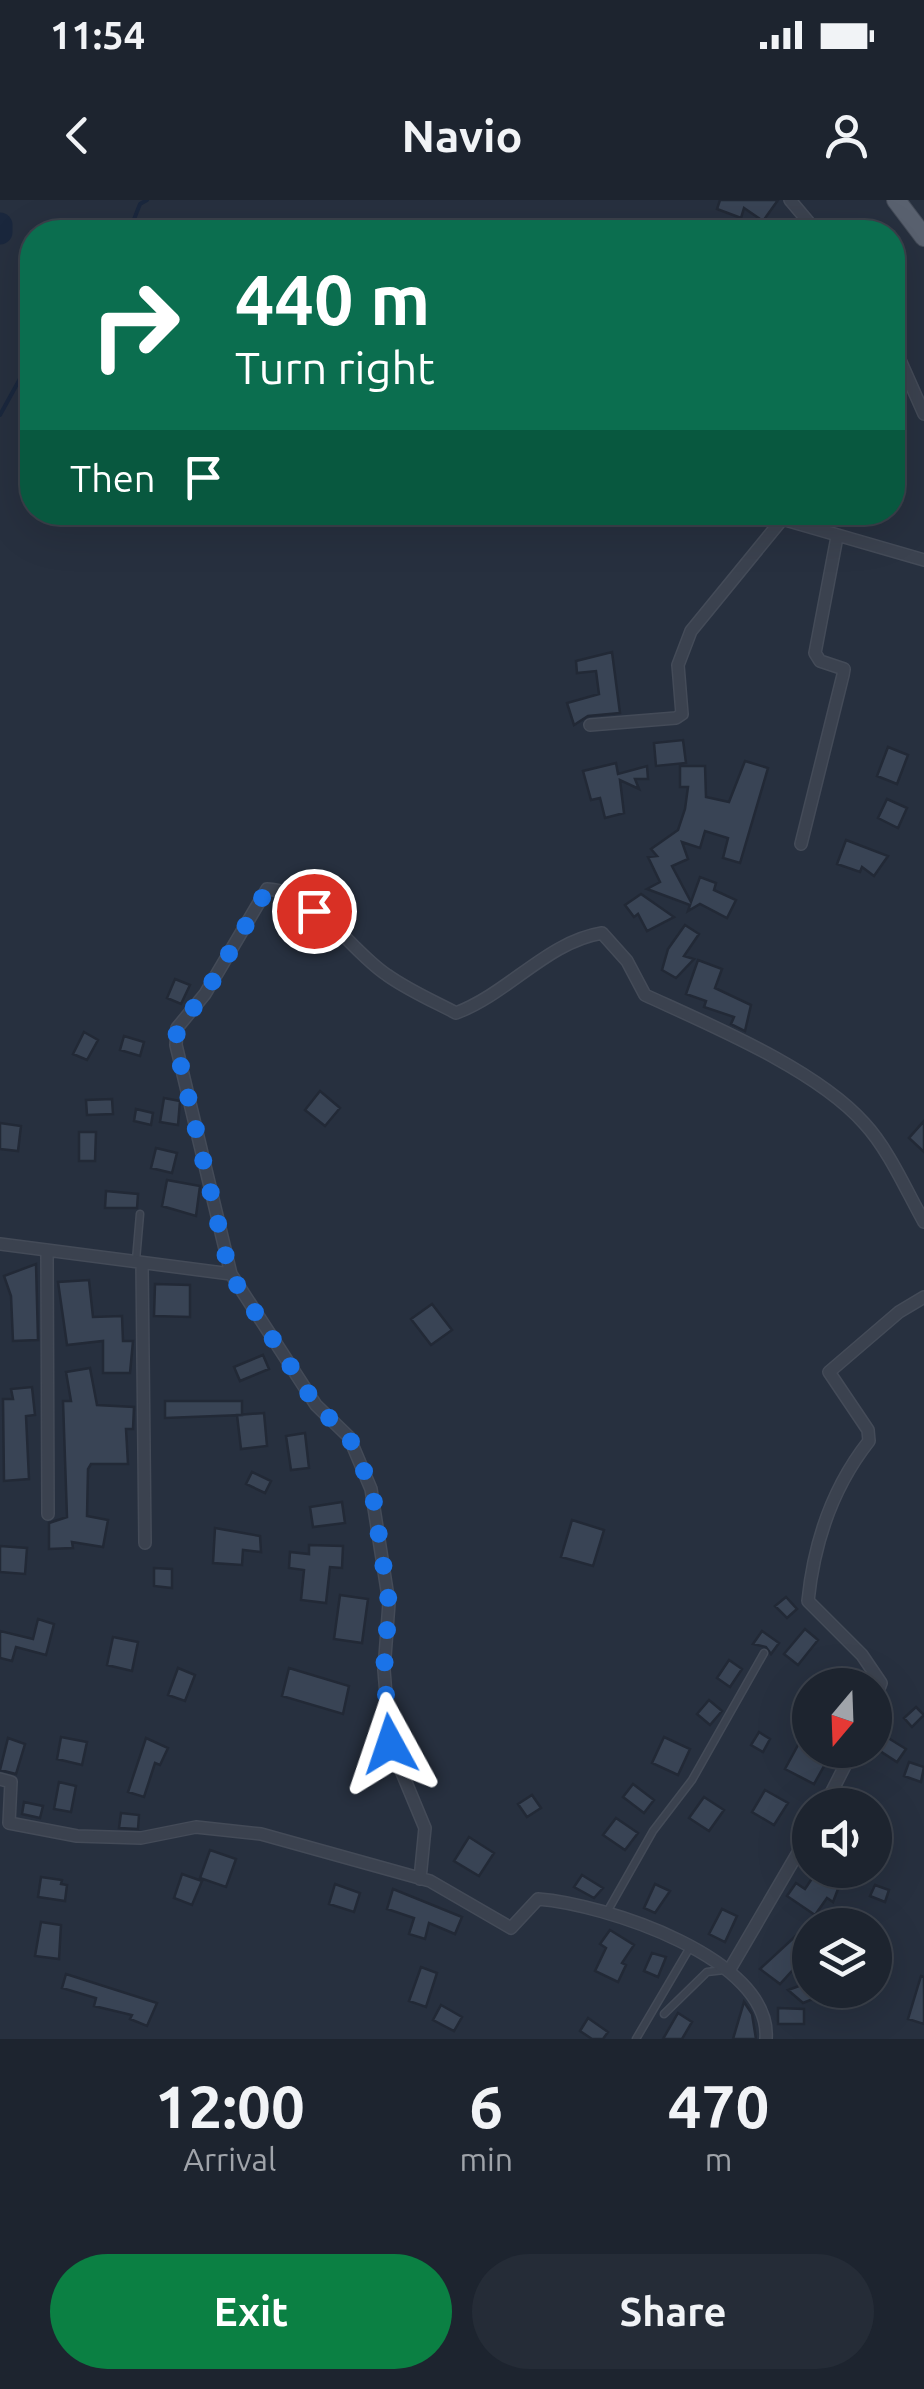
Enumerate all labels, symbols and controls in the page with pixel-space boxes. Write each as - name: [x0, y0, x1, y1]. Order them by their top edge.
- text: 11:54: [50, 14, 145, 56]
- icon: back: [50, 108, 105, 163]
- icon: person: [819, 108, 874, 163]
- text: Navio: [401, 110, 523, 161]
- icon: right: [70, 260, 200, 390]
- text: 440 m: [235, 260, 430, 338]
- text: Turn right: [235, 342, 435, 393]
- icon: arrive: [176, 450, 231, 505]
- text: Then: [70, 457, 156, 499]
- pin: [272, 869, 357, 954]
- icon: arrive: [287, 884, 342, 939]
- north arrow: [792, 1668, 892, 1768]
- map controls: [792, 1668, 892, 2008]
- position arrow: [338, 1692, 442, 1796]
- button: sound: [792, 1788, 892, 1888]
- button: layers: [792, 1908, 892, 2008]
- text: 12:00: [155, 2072, 305, 2139]
- text: 6: [469, 2072, 503, 2139]
- text: 470: [668, 2072, 769, 2139]
- text: Arrival: [183, 2141, 276, 2177]
- text: min: [459, 2141, 513, 2177]
- text: m: [705, 2141, 732, 2177]
- button: Exit: [50, 2254, 452, 2369]
- button: Share: [472, 2254, 874, 2369]

